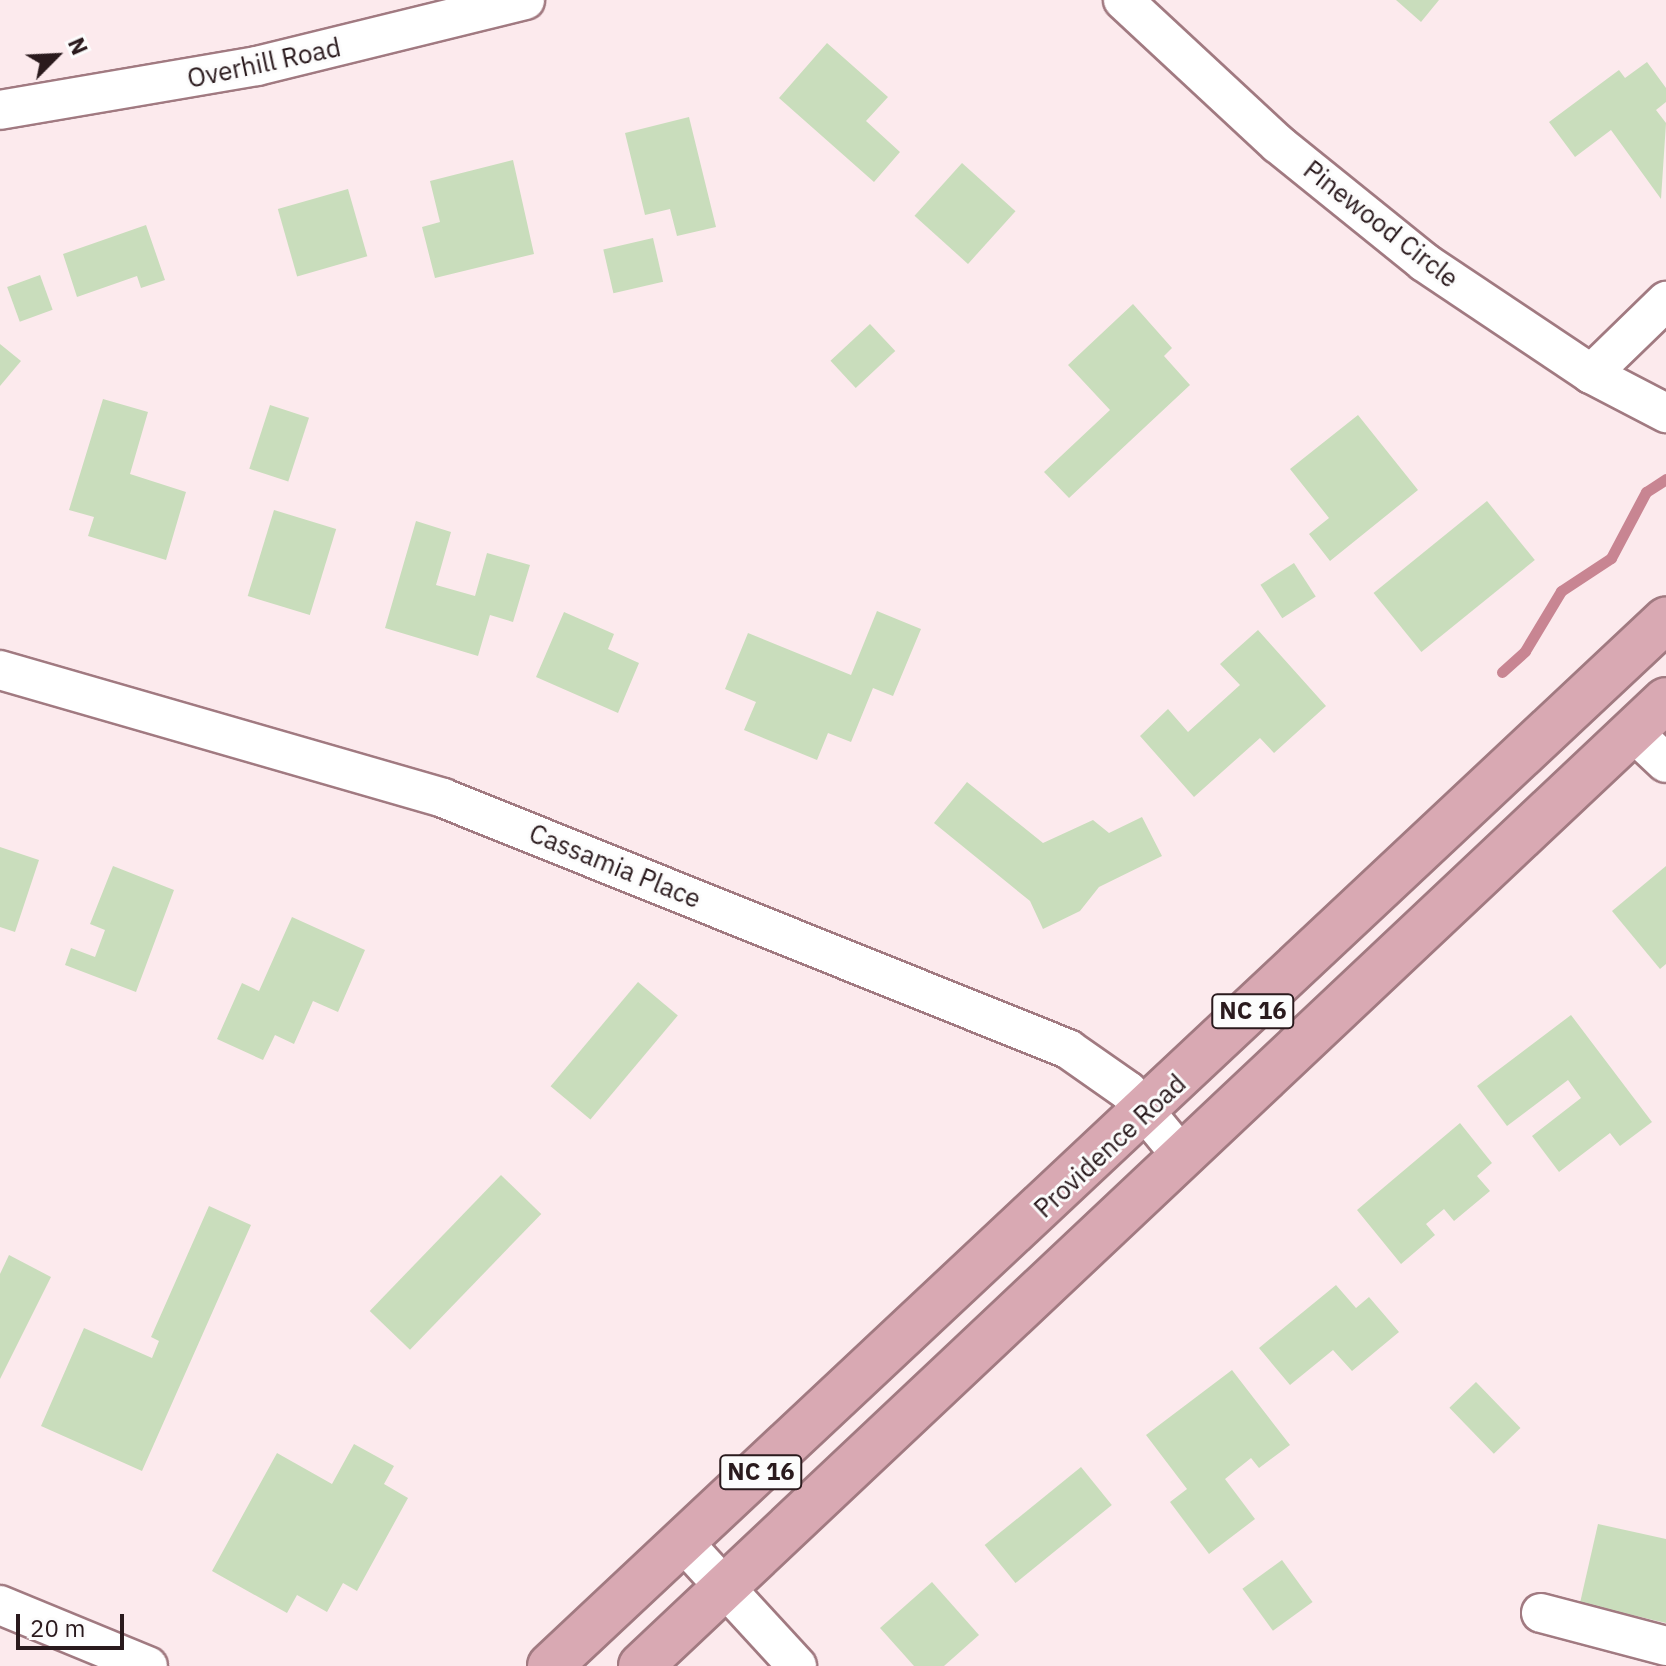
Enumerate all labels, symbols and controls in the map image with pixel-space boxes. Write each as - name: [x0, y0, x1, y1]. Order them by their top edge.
- north arrow: [16, 16, 96, 96]
- street label: Overhill Road: [184, 32, 344, 94]
- text: N: [62, 33, 95, 59]
- street label: Pinewood Circle: [1297, 154, 1465, 294]
- street label: Cassamia Place: [525, 817, 705, 915]
- road number: NC 16: [1211, 991, 1295, 1031]
- street label: Providence Road: [1028, 1068, 1192, 1224]
- road number: NC 16: [719, 1452, 803, 1492]
- scale bar: [20, 1598, 128, 1648]
- text: 20 m: [30, 1612, 85, 1644]

